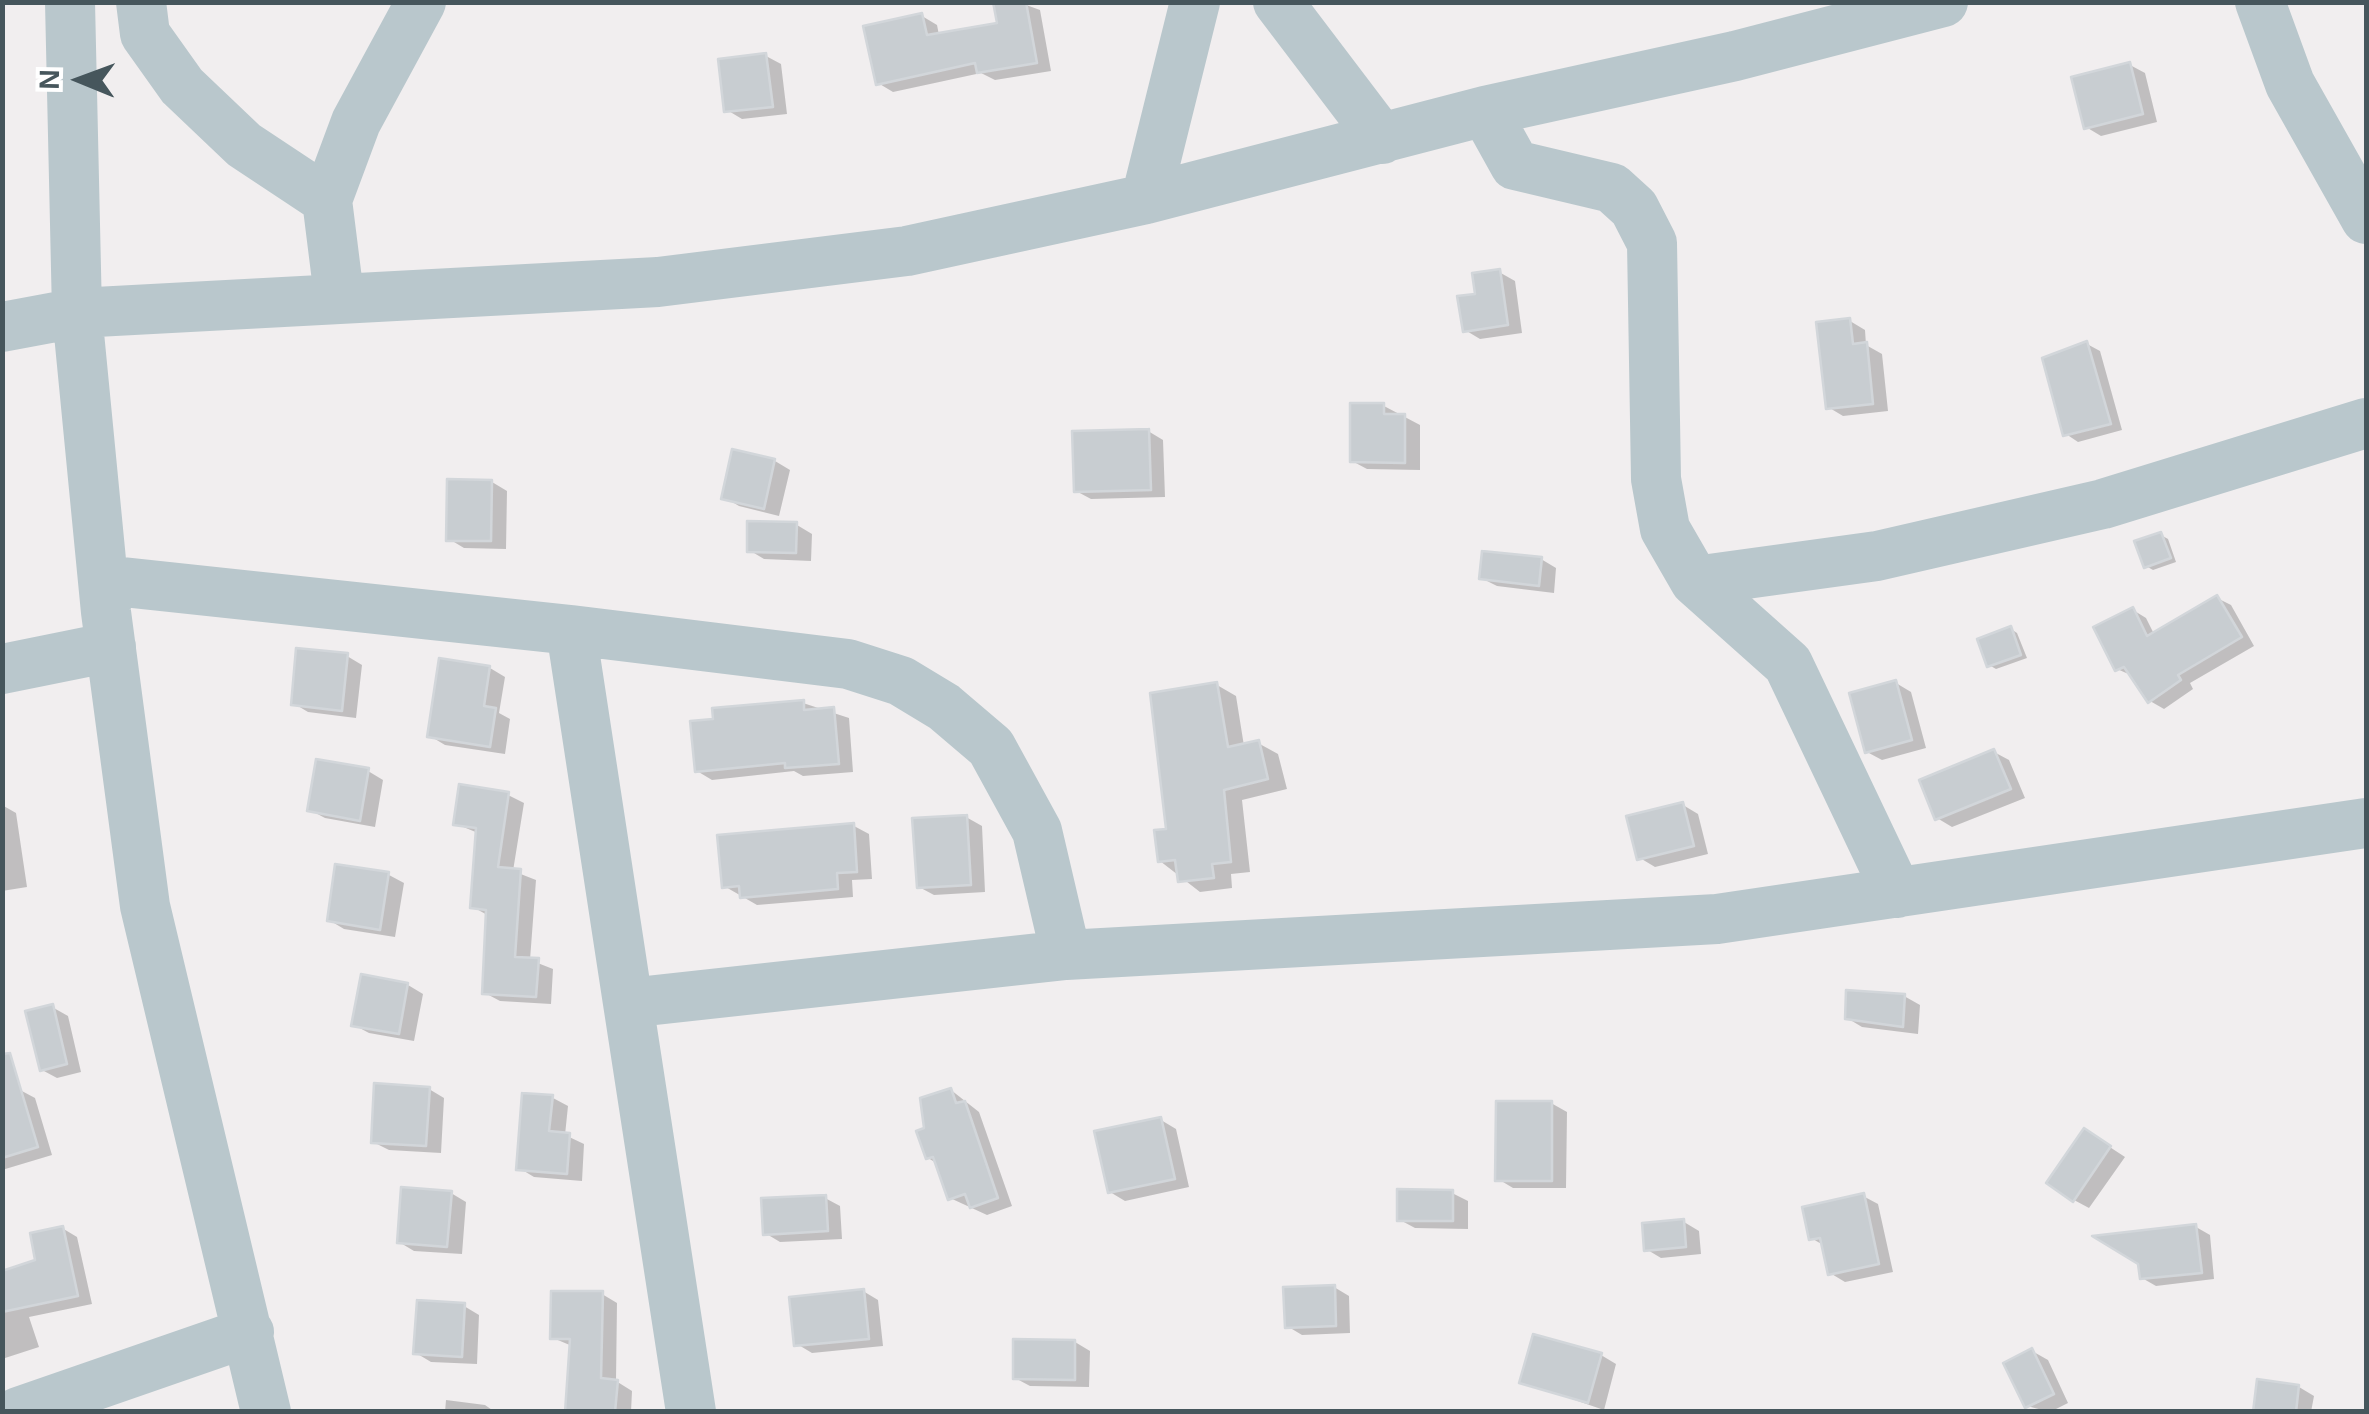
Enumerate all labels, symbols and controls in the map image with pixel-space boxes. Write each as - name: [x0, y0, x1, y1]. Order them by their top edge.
- north arrow: [30, 30, 130, 130]
- text: N: [34, 69, 65, 90]

